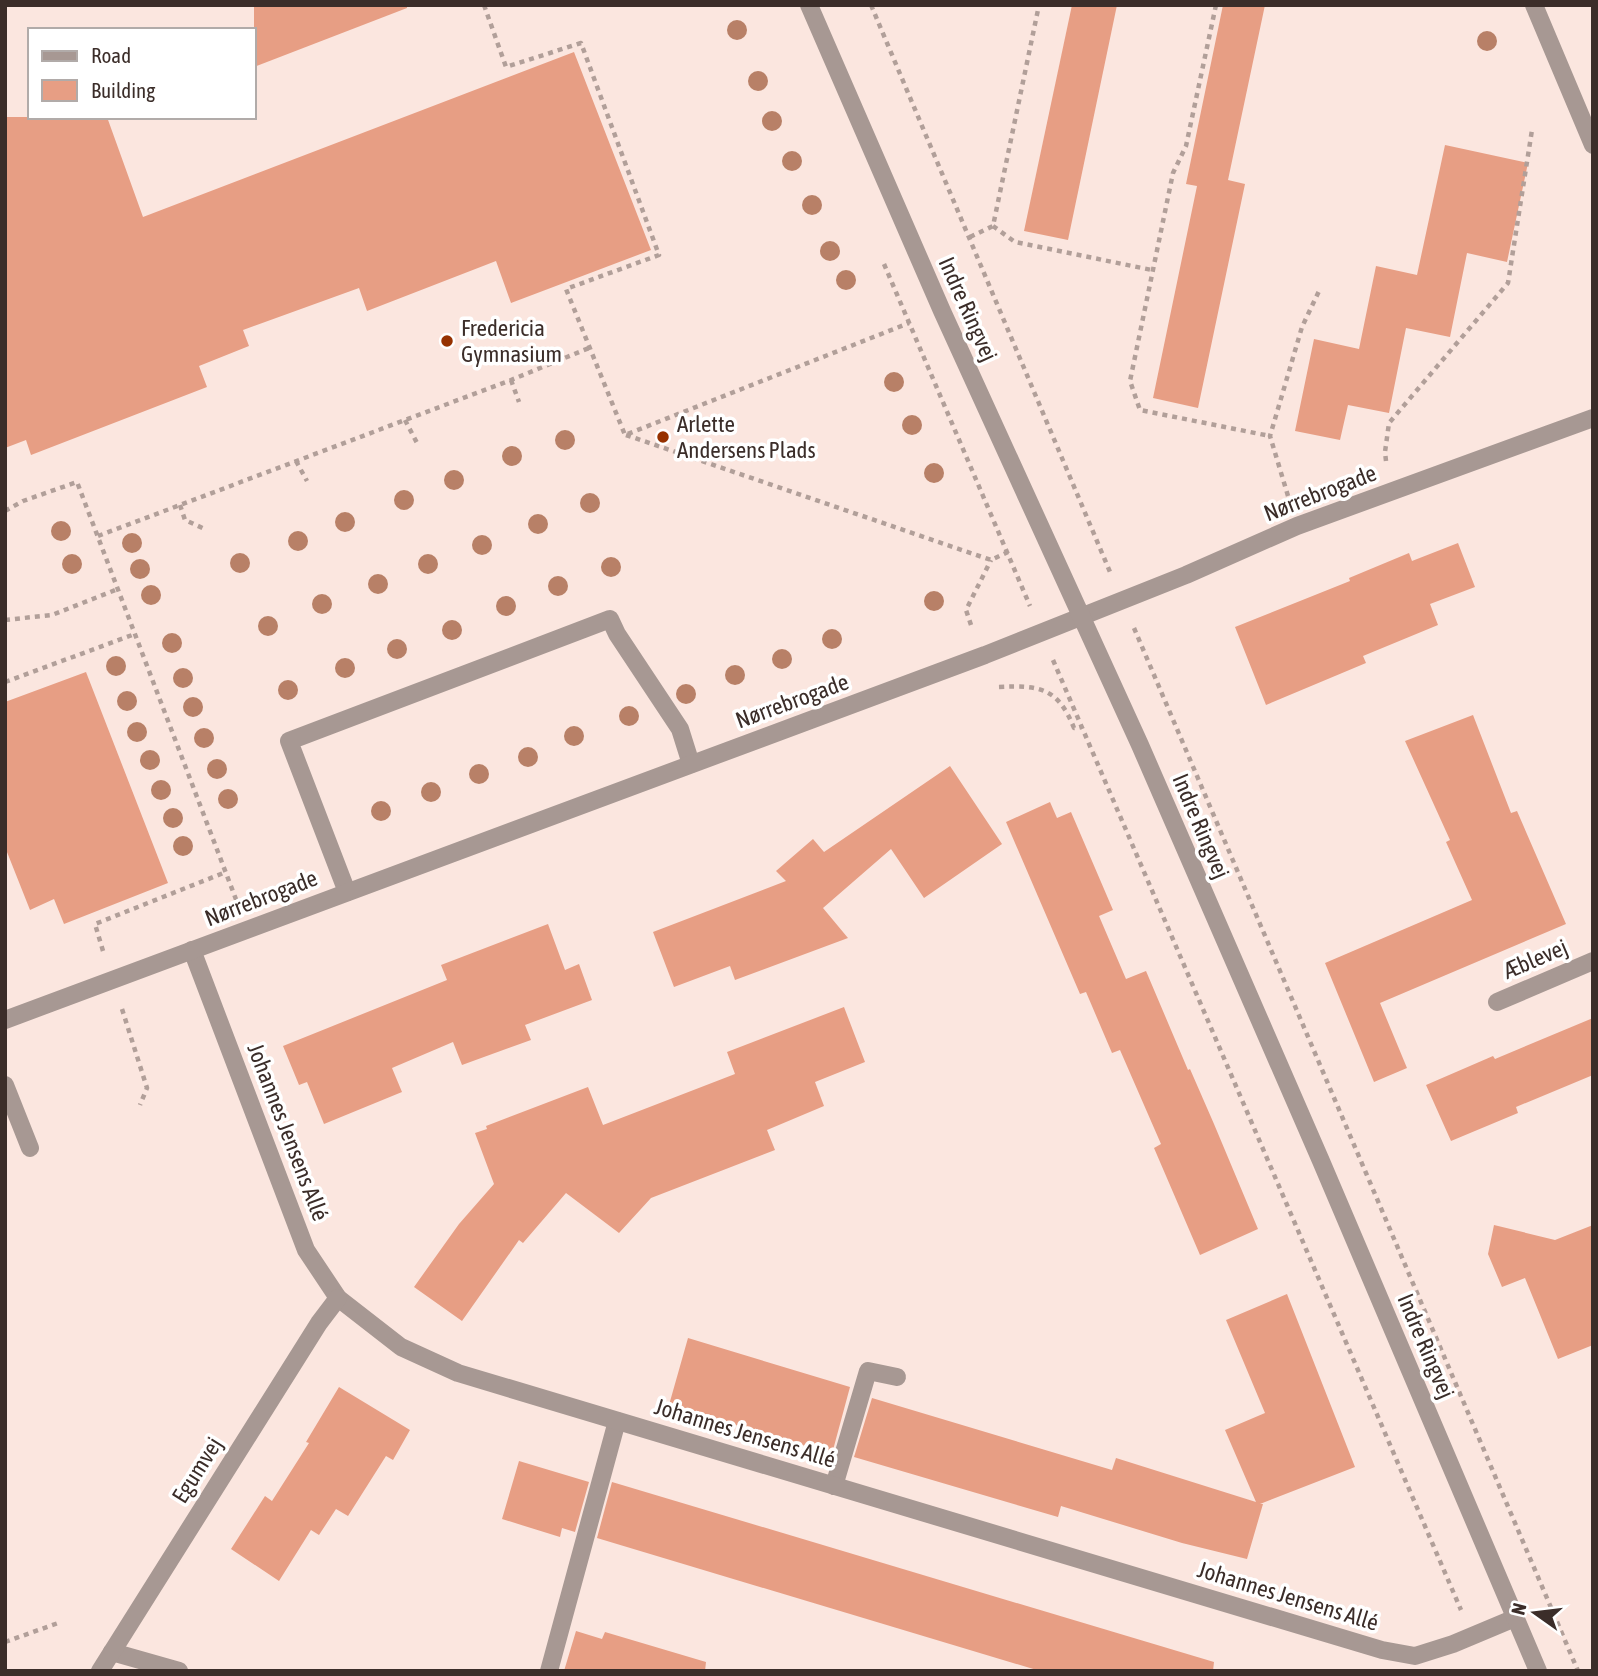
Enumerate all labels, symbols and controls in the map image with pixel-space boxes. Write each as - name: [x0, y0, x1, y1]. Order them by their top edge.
- legend: [28, 28, 256, 119]
- text: Road: [91, 43, 131, 67]
- text: Building: [91, 78, 155, 102]
- street label: Indre Ringvej: [934, 253, 1002, 365]
- place label: Fredericia Gymnasium: [461, 315, 562, 367]
- marker: Fredericia Gymnasium: [439, 333, 455, 349]
- place label: Arlette Andersens Plads: [677, 411, 816, 463]
- marker: Arlette Andersens Plads: [655, 429, 671, 445]
- street label: Nørrebrogade: [1260, 460, 1380, 526]
- street label: Nørrebrogade: [732, 669, 852, 733]
- street label: Indre Ringvej: [1167, 770, 1235, 882]
- street label: Nørrebrogade: [201, 865, 321, 931]
- street label: Æblevej: [1499, 934, 1571, 984]
- street label: Johannes Jensens Allé: [242, 1040, 334, 1224]
- street label: Indre Ringvej: [1392, 1290, 1460, 1402]
- street label: Johannes Jensens Allé: [651, 1393, 839, 1473]
- street label: Egumvej: [167, 1432, 227, 1508]
- street label: Johannes Jensens Allé: [1194, 1556, 1382, 1636]
- north arrow: [1500, 1578, 1570, 1648]
- text: N: [1506, 1601, 1531, 1617]

